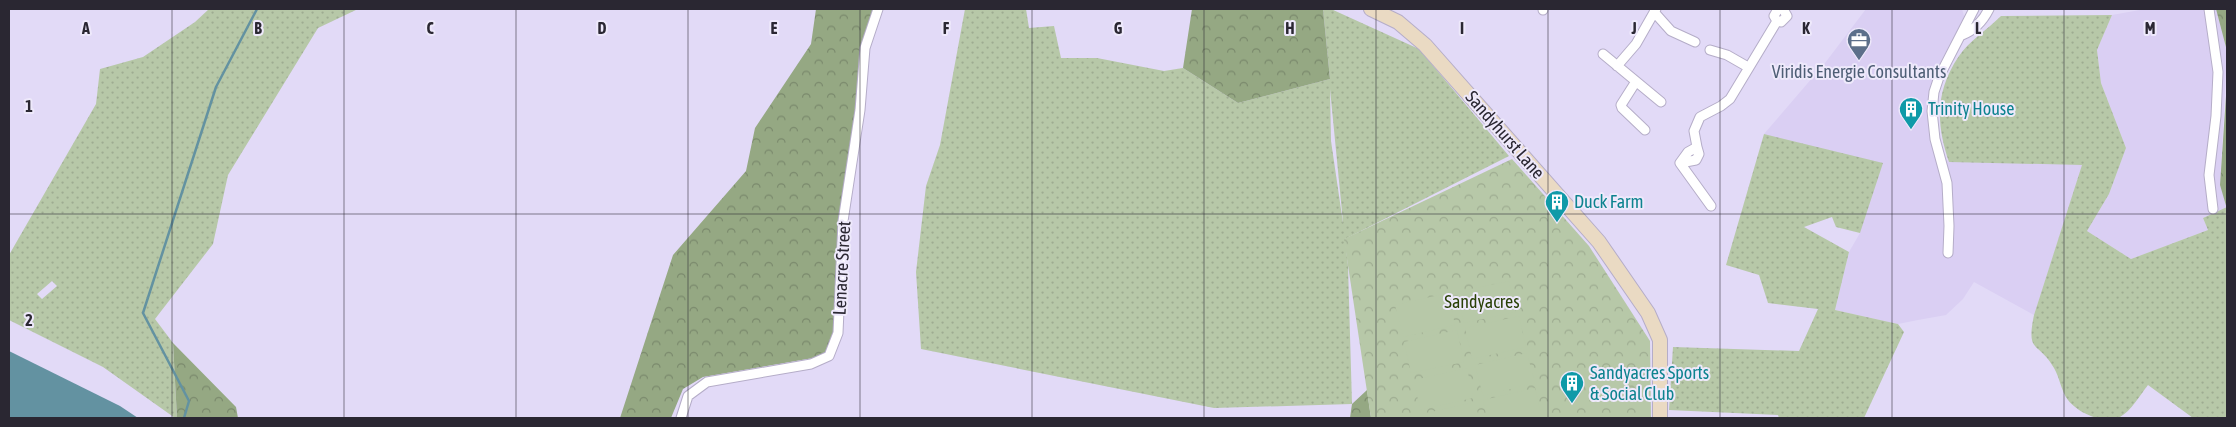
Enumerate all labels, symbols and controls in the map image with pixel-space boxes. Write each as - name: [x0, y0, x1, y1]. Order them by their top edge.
- text: A: [81, 19, 90, 37]
- text: B: [254, 19, 262, 37]
- text: C: [426, 19, 434, 37]
- text: D: [598, 19, 607, 37]
- text: E: [771, 19, 778, 37]
- text: F: [943, 19, 950, 37]
- text: G: [1114, 19, 1123, 37]
- text: H: [1285, 19, 1295, 37]
- text: I: [1460, 19, 1464, 37]
- text: J: [1630, 19, 1637, 37]
- text: K: [1802, 19, 1810, 37]
- text: L: [1975, 19, 1982, 37]
- text: M: [2145, 19, 2155, 37]
- office icon: Viridis Energie Consultants: [1846, 27, 1872, 61]
- place label: Viridis Energie Consultants: [1772, 61, 1946, 82]
- street label: Sandyhurst Lane: [1462, 86, 1549, 183]
- building icon: Trinity House: [1898, 96, 1924, 130]
- text: 1: [25, 97, 33, 115]
- place label: Trinity House: [1928, 98, 2014, 119]
- building icon: Duck Farm: [1544, 189, 1570, 223]
- place label: Duck Farm: [1574, 191, 1643, 212]
- street label: Lenacre Street: [829, 220, 854, 316]
- park label: Sandyacres: [1444, 291, 1520, 312]
- text: 2: [25, 311, 33, 329]
- place label: Sandyacres Sports & Social Club: [1590, 362, 1709, 404]
- building icon: Sandyacres Sports & Social Club: [1559, 370, 1585, 404]

